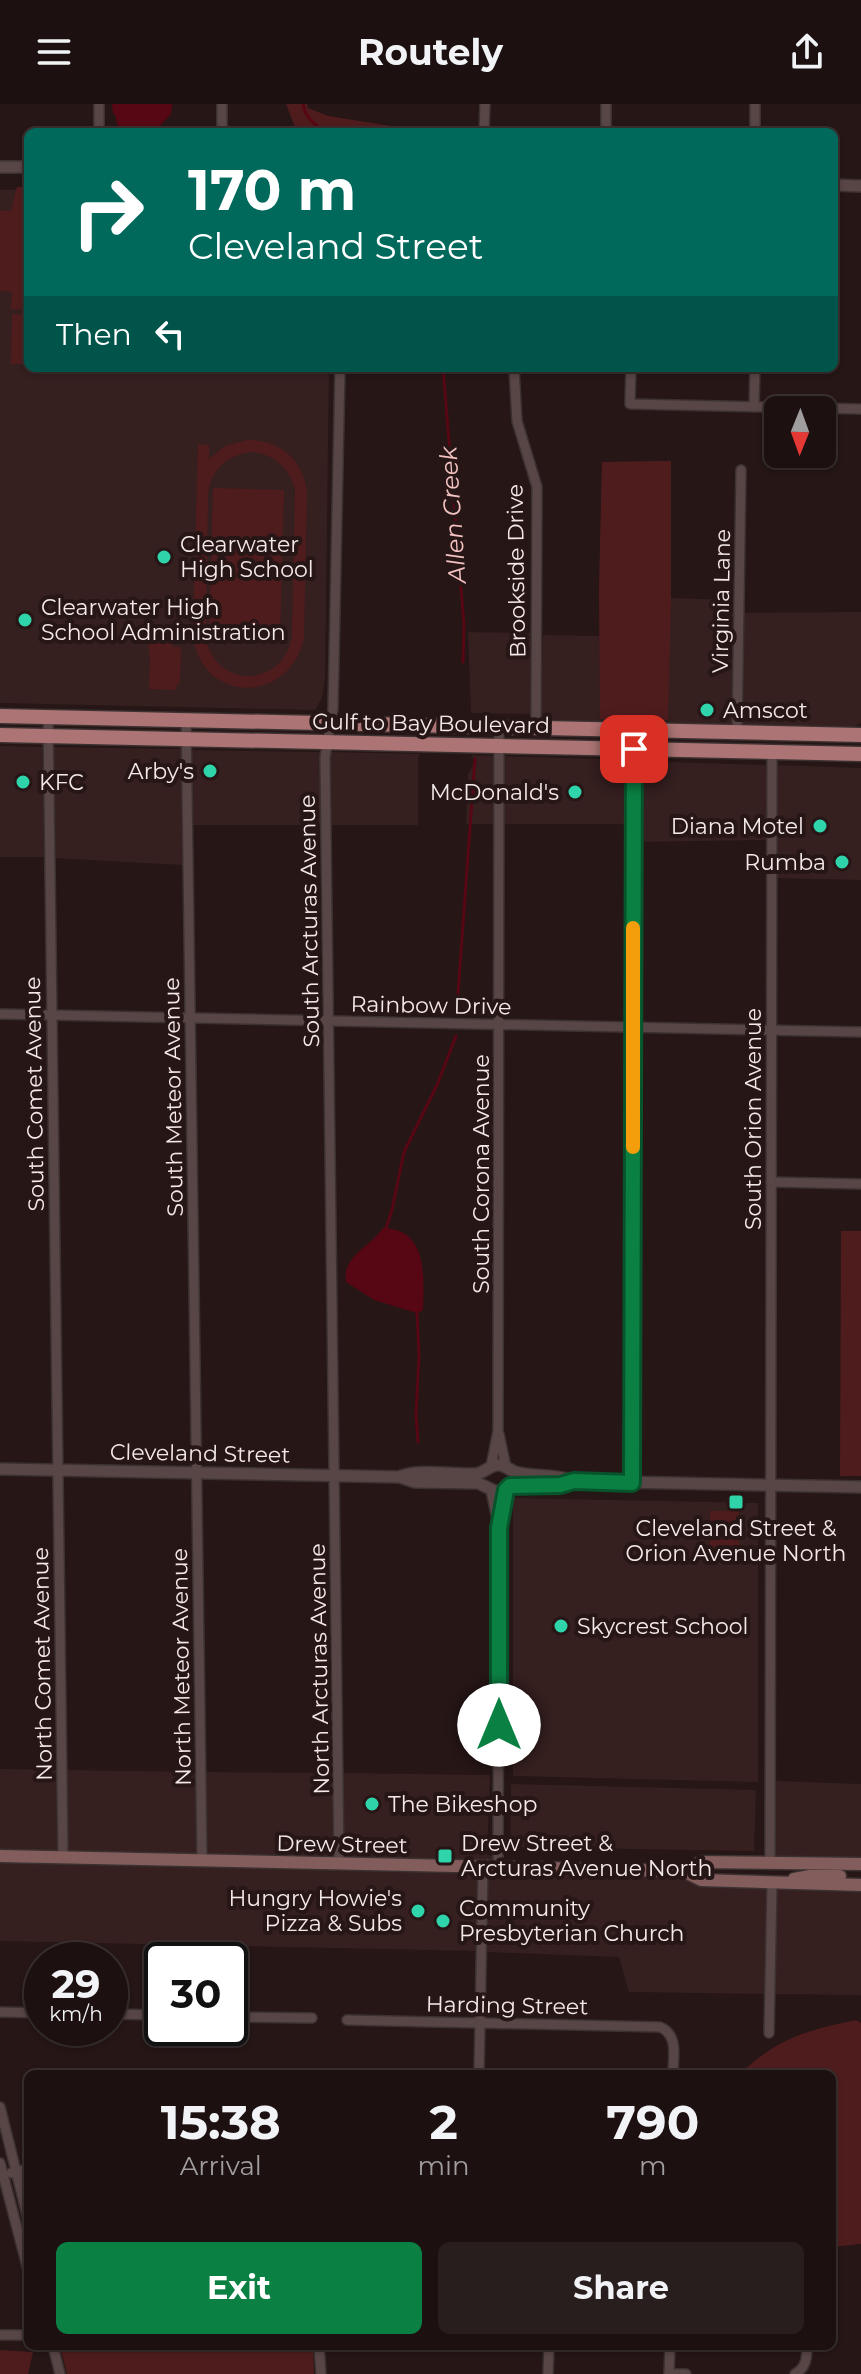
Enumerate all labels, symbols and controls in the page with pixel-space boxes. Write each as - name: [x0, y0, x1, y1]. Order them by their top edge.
- icon: menu: [32, 30, 76, 74]
- text: Routely: [358, 30, 503, 74]
- icon: share: [785, 30, 829, 74]
- text: 170 m: [188, 156, 356, 224]
- icon: right: [56, 160, 160, 264]
- text: Cleveland Street: [188, 224, 483, 268]
- icon: left: [148, 312, 192, 356]
- text: Then: [56, 316, 132, 353]
- north arrow: [764, 396, 836, 468]
- map controls: [764, 396, 836, 468]
- water label: Allen Creek: [433, 444, 472, 586]
- street label: Brookside Drive: [501, 484, 532, 658]
- street label: Virginia Lane: [707, 529, 736, 673]
- place label: Clearwater High School: [180, 531, 314, 583]
- marker: Clearwater High School: [155, 548, 173, 566]
- place label: Clearwater High School Administration: [41, 594, 286, 646]
- marker: Clearwater High School Administration: [16, 611, 34, 629]
- place label: Amscot: [723, 697, 808, 724]
- marker: Amscot: [698, 701, 716, 719]
- street label: Gulf to Bay Boulevard: [312, 708, 550, 739]
- pin: [600, 715, 668, 783]
- icon: arrive: [612, 727, 656, 771]
- place label: Arby's: [128, 758, 194, 785]
- marker: Arby's: [201, 762, 219, 780]
- place label: KFC: [39, 769, 84, 796]
- marker: KFC: [14, 773, 32, 791]
- place label: McDonald's: [430, 779, 559, 806]
- marker: McDonald's: [566, 783, 584, 801]
- street label: South Arcturas Avenue: [294, 794, 325, 1048]
- place label: Diana Motel: [671, 813, 804, 840]
- marker: Diana Motel: [811, 817, 829, 835]
- place label: Rumba: [744, 849, 826, 876]
- marker: Rumba: [833, 853, 851, 871]
- street label: South Comet Avenue: [19, 976, 50, 1212]
- street label: South Meteor Avenue: [158, 977, 189, 1217]
- street label: Rainbow Drive: [350, 991, 512, 1020]
- street label: South Orion Avenue: [740, 1008, 767, 1230]
- street label: South Corona Avenue: [468, 1054, 495, 1294]
- street label: Cleveland Street: [110, 1438, 290, 1469]
- marker: Cleveland Street & Orion Avenue North: [727, 1493, 745, 1511]
- place label: Cleveland Street & Orion Avenue North: [626, 1515, 846, 1567]
- street label: North Arcturas Avenue: [304, 1543, 335, 1795]
- street label: North Comet Avenue: [27, 1547, 58, 1781]
- street label: North Meteor Avenue: [166, 1548, 197, 1786]
- place label: Skycrest School: [577, 1613, 749, 1640]
- marker: Skycrest School: [552, 1617, 570, 1635]
- position arrow: [457, 1683, 541, 1767]
- place label: The Bikeshop: [388, 1791, 537, 1818]
- marker: The Bikeshop: [363, 1795, 381, 1813]
- street label: Drew Street: [276, 1830, 408, 1859]
- place label: Drew Street & Arcturas Avenue North: [461, 1830, 712, 1882]
- marker: Drew Street & Arcturas Avenue North: [436, 1847, 454, 1865]
- place label: Hungry Howie's Pizza & Subs: [228, 1885, 402, 1937]
- place label: Community Presbyterian Church: [459, 1895, 684, 1947]
- marker: Hungry Howie's Pizza & Subs: [409, 1902, 427, 1920]
- marker: Community Presbyterian Church: [434, 1912, 452, 1930]
- speed limit sign: 30: [144, 1942, 248, 2046]
- text: 29: [51, 1959, 101, 2008]
- street label: Harding Street: [426, 1991, 589, 2020]
- text: km/h: [49, 2002, 103, 2026]
- text: 15:38: [161, 2093, 281, 2151]
- text: 2: [429, 2093, 458, 2151]
- text: 790: [606, 2093, 699, 2151]
- text: Arrival: [180, 2150, 262, 2182]
- text: min: [417, 2150, 470, 2182]
- text: m: [639, 2150, 667, 2182]
- button: Exit: [56, 2242, 422, 2334]
- button: Share: [438, 2242, 804, 2334]

